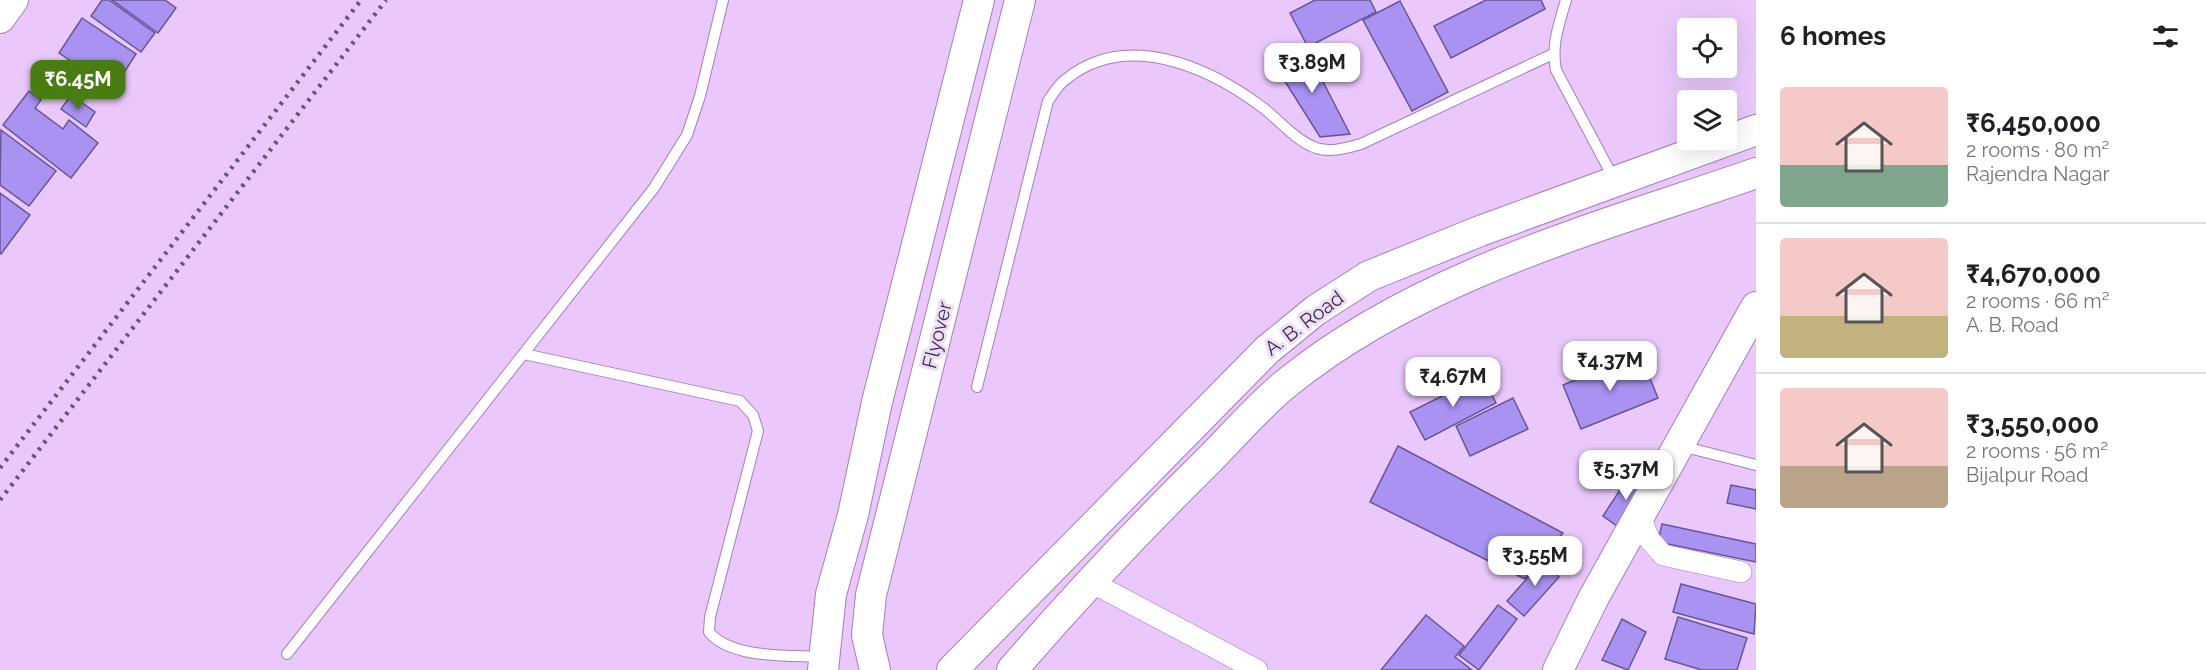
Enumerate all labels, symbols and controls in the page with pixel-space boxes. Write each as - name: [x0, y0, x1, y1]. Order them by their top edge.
- map controls: [1677, 18, 1737, 150]
- button: locate: [1677, 18, 1737, 78]
- icon: filters: [2149, 20, 2182, 53]
- text: 6 homes: [1780, 21, 1886, 51]
- pin: ₹3.89M: [1263, 43, 1361, 94]
- text: ₹3.89M: [1278, 50, 1346, 74]
- pin: ₹6.45M: [29, 60, 127, 111]
- text: ₹6.45M: [44, 67, 112, 91]
- button: layers: [1677, 90, 1737, 150]
- text: ₹6,450,000: [1966, 108, 2101, 138]
- icon: home: [1828, 111, 1900, 183]
- text: 2 rooms · 80 m²: [1966, 138, 2109, 162]
- text: Rajendra Nagar: [1966, 162, 2110, 186]
- text: ₹4,670,000: [1966, 259, 2101, 289]
- icon: home: [1828, 262, 1900, 334]
- street label: A. B. Road: [1260, 286, 1348, 360]
- text: 2 rooms · 66 m²: [1966, 289, 2109, 313]
- street label: Flyover: [917, 299, 957, 371]
- text: A. B. Road: [1966, 313, 2059, 337]
- pin: ₹4.37M: [1561, 341, 1659, 392]
- text: ₹4.37M: [1577, 348, 1643, 372]
- pin: ₹4.67M: [1404, 357, 1502, 408]
- text: ₹4.67M: [1419, 364, 1487, 388]
- text: ₹3,550,000: [1966, 409, 2099, 439]
- icon: home: [1828, 412, 1900, 484]
- text: 2 rooms · 56 m²: [1966, 439, 2108, 463]
- pin: ₹5.37M: [1577, 450, 1675, 501]
- text: ₹5.37M: [1593, 457, 1659, 481]
- text: Bijalpur Road: [1966, 463, 2088, 487]
- pin: ₹3.55M: [1486, 536, 1584, 587]
- text: ₹3.55M: [1502, 543, 1568, 567]

